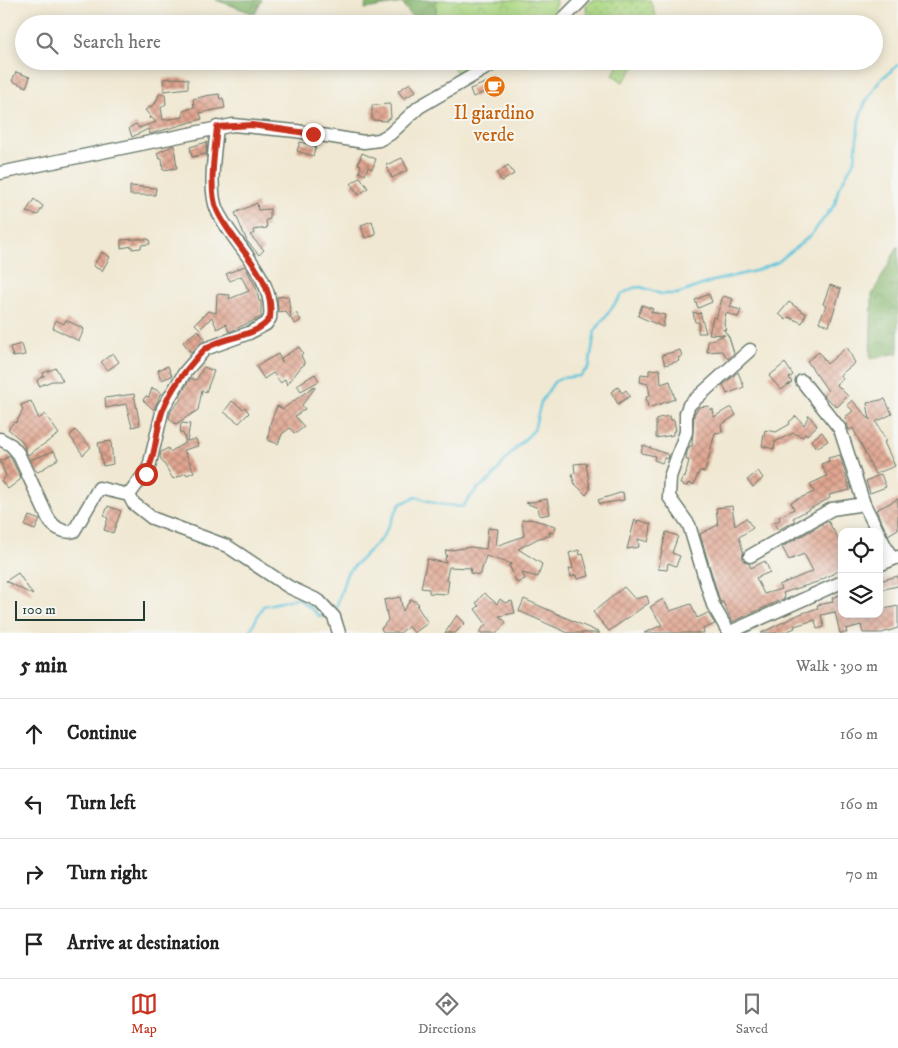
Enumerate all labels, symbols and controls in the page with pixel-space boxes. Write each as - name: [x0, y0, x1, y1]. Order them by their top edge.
- search box: [15, 15, 883, 70]
- icon: search: [33, 29, 61, 57]
- text: Search here: [73, 31, 161, 54]
- cafe icon: Il giardino verde: [482, 75, 506, 99]
- place label: Il giardino verde: [454, 102, 534, 147]
- route end: [302, 123, 325, 146]
- route start: [135, 463, 158, 486]
- map controls: [838, 528, 883, 618]
- button: locate: [838, 528, 883, 573]
- button: layers: [838, 573, 883, 618]
- scale bar: [15, 598, 145, 621]
- text: 100 m: [22, 601, 56, 619]
- text: 5 min: [20, 653, 67, 679]
- text: Walk · 390 m: [796, 656, 878, 676]
- icon: ahead: [20, 720, 48, 748]
- text: Continue: [67, 722, 137, 745]
- text: 160 m: [840, 724, 878, 744]
- icon: left: [20, 790, 48, 818]
- text: Turn left: [67, 792, 136, 815]
- text: 160 m: [840, 794, 878, 814]
- icon: right: [20, 860, 48, 888]
- text: Turn right: [67, 862, 147, 885]
- text: 70 m: [846, 864, 878, 884]
- icon: arrive: [20, 930, 48, 958]
- text: Arrive at destination: [67, 932, 219, 955]
- tab: Map: [130, 990, 158, 1038]
- tab: Directions: [418, 990, 476, 1038]
- tab: Saved: [736, 990, 768, 1038]

